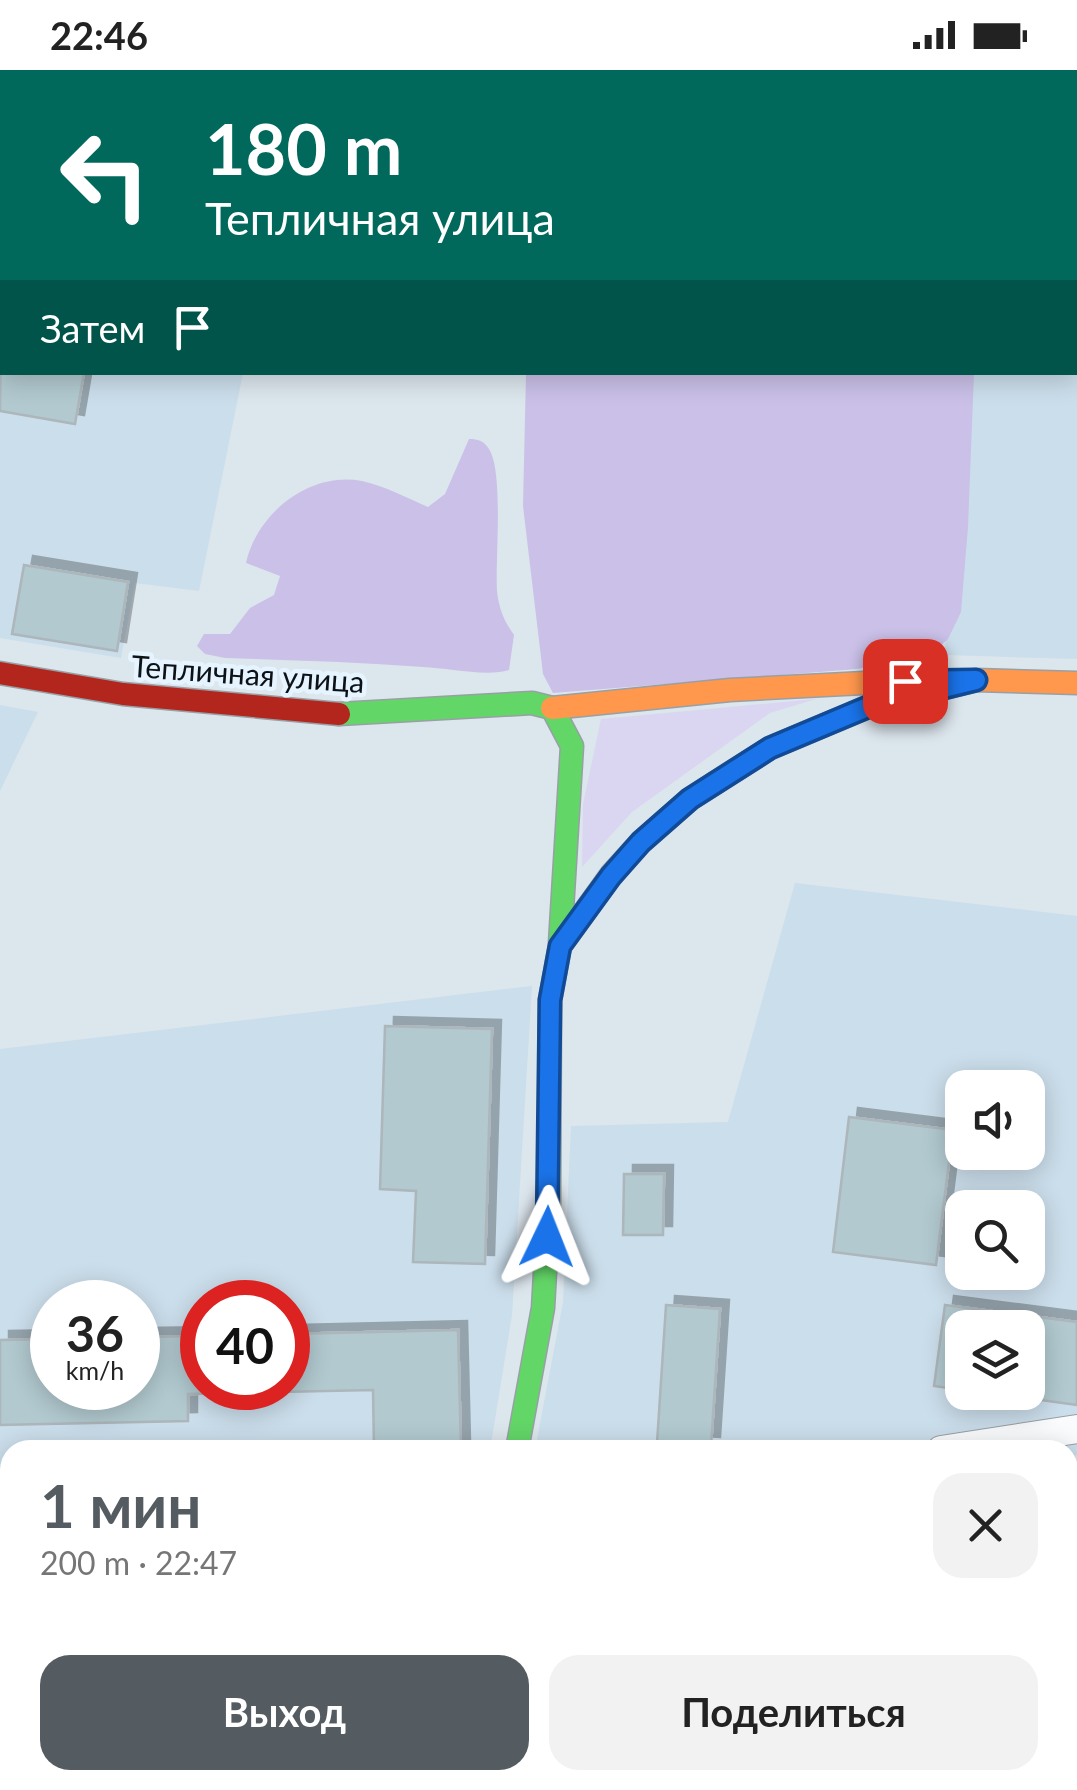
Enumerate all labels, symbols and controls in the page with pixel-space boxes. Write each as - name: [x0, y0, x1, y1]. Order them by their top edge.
- text: 22:46: [50, 12, 148, 58]
- text: 180 m: [205, 106, 402, 190]
- icon: left: [40, 110, 170, 240]
- text: Тепличная улица: [205, 191, 555, 245]
- icon: arrive: [165, 300, 220, 355]
- text: Затем: [40, 305, 145, 351]
- pin: [863, 639, 948, 724]
- street label: Тепличная улица: [130, 647, 366, 699]
- icon: arrive: [878, 654, 933, 709]
- map controls: [945, 1070, 1045, 1410]
- button: sound: [945, 1070, 1045, 1170]
- position arrow: [495, 1185, 599, 1289]
- button: search: [945, 1190, 1045, 1290]
- speed limit sign: 40: [180, 1280, 310, 1410]
- text: 36: [66, 1303, 124, 1363]
- button: layers: [945, 1310, 1045, 1410]
- text: km/h: [66, 1355, 124, 1385]
- text: 1 мин: [40, 1469, 202, 1541]
- button: close: [933, 1473, 1038, 1578]
- text: 200 m · 22:47: [40, 1543, 237, 1582]
- button: Выход: [40, 1655, 529, 1770]
- button: Поделиться: [549, 1655, 1038, 1770]

